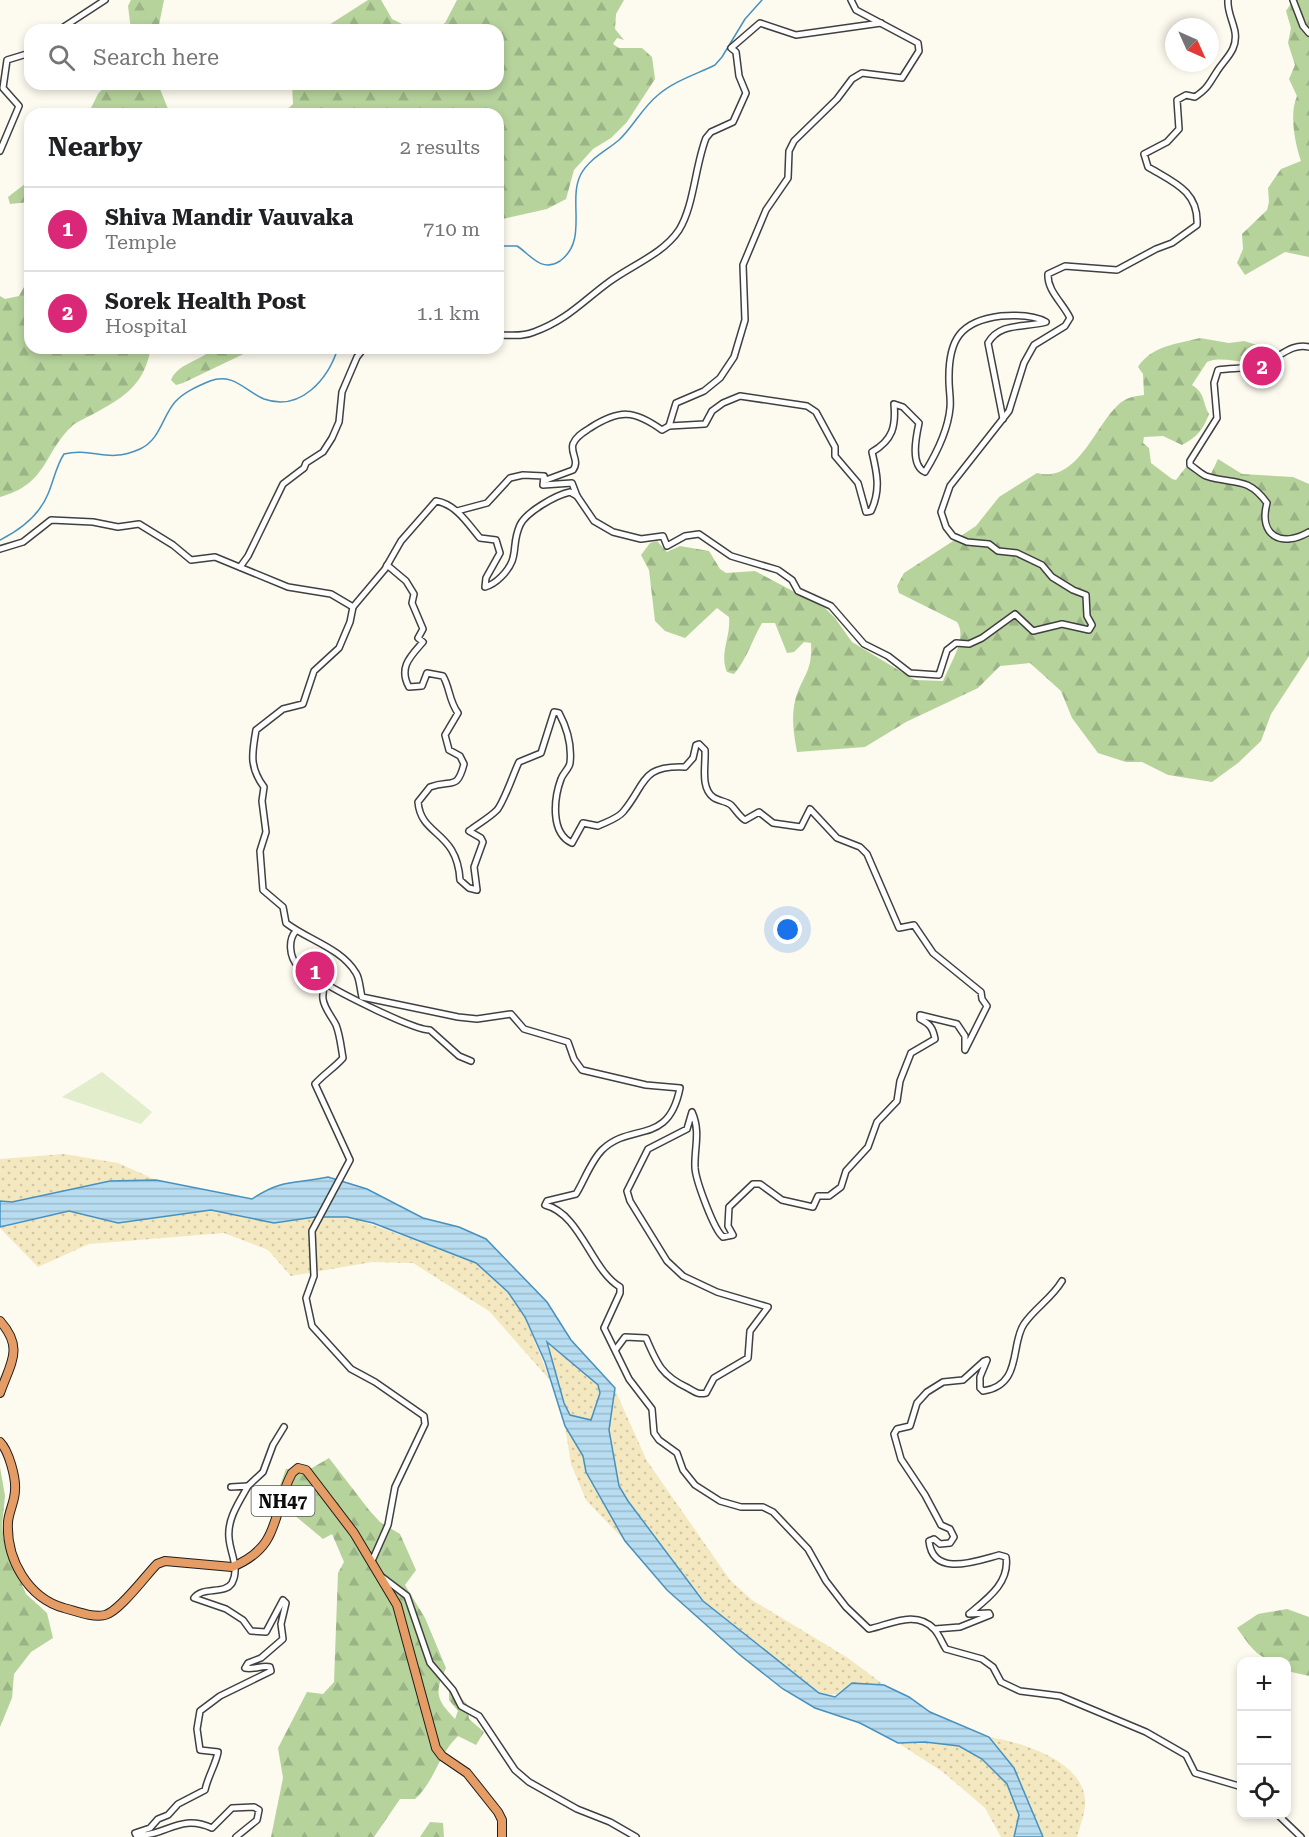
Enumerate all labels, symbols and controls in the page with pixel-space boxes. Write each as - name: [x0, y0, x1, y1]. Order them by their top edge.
- north arrow: [1165, 18, 1219, 72]
- search box: [24, 24, 504, 90]
- icon: search: [45, 41, 78, 74]
- text: Search here: [93, 45, 219, 70]
- text: Nearby: [48, 132, 142, 162]
- text: 2 results: [400, 135, 480, 159]
- text: Shiva Mandir Vauvaka: [105, 205, 353, 230]
- text: 1: [62, 217, 73, 241]
- text: 710 m: [423, 217, 480, 241]
- text: Temple: [105, 230, 177, 254]
- text: Sorek Health Post: [105, 289, 306, 314]
- text: 2: [62, 301, 73, 325]
- text: 1.1 km: [416, 301, 480, 325]
- text: Hospital: [105, 314, 187, 338]
- pin: 2: [1242, 344, 1282, 388]
- your location: [773, 915, 802, 944]
- pin: 1: [296, 948, 334, 994]
- road number: NH47: [252, 1486, 314, 1516]
- map controls: [1237, 1657, 1291, 1819]
- button: +: [1237, 1657, 1291, 1711]
- button: −: [1237, 1711, 1291, 1765]
- button: locate: [1237, 1765, 1291, 1819]

